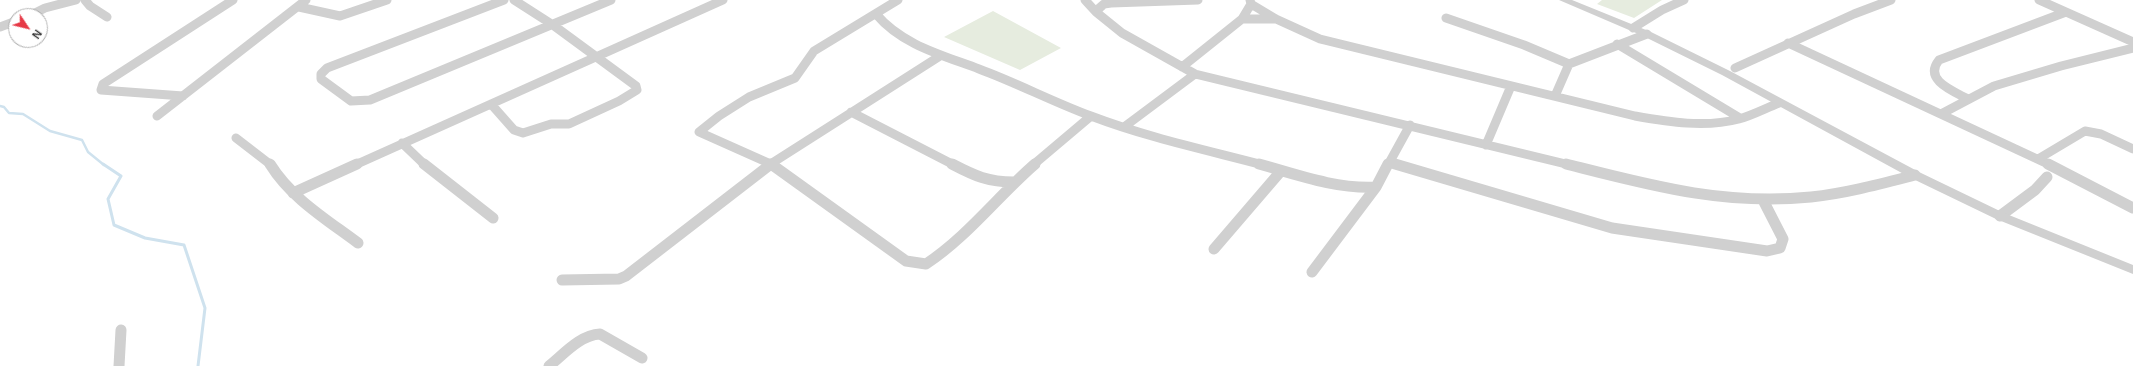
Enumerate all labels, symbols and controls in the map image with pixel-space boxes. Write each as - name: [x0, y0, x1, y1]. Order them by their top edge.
- north arrow: [8, 8, 48, 48]
- text: N: [30, 28, 44, 41]

